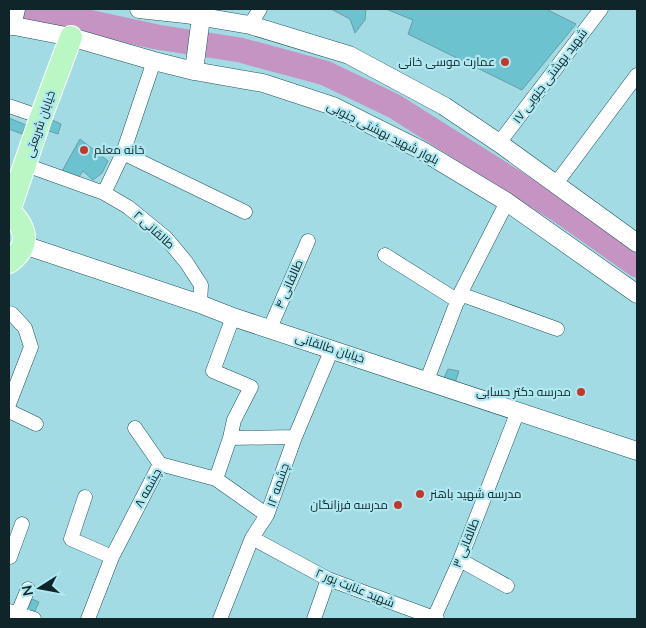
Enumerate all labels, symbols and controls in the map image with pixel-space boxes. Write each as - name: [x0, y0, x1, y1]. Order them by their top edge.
- street label: شهید بهشتی جنوبی ۱۷: [509, 25, 591, 127]
- place label: عمارت موسی خانی: [398, 54, 495, 70]
- marker: عمارت موسی خانی: [499, 56, 511, 68]
- street label: خیابان شریعتی: [21, 88, 59, 160]
- street label: بلوار شهید بهشتی جنوبی: [324, 98, 442, 168]
- place label: خانه معلم: [94, 142, 144, 158]
- marker: خانه معلم: [78, 144, 90, 156]
- street label: طالقانی ۲: [130, 207, 178, 253]
- street label: طالقانی ۴: [271, 257, 307, 311]
- street label: خیابان طالقانی: [293, 329, 367, 367]
- place label: مدرسه دکتر حسابی: [476, 384, 571, 400]
- marker: مدرسه دکتر حسابی: [575, 386, 587, 398]
- street label: چشمه ۱۲: [263, 461, 294, 509]
- street label: چشمه ۸: [131, 465, 166, 511]
- place label: مدرسه شهید باهنر: [429, 486, 522, 502]
- marker: مدرسه شهید باهنر: [414, 488, 426, 500]
- place label: مدرسه فرزانگان: [310, 497, 388, 513]
- marker: مدرسه فرزانگان: [392, 499, 404, 511]
- street label: طالقانی ۳: [449, 516, 483, 570]
- north arrow: [15, 563, 65, 613]
- street label: شهید عنایت پور ۲: [313, 565, 397, 612]
- text: N: [17, 583, 38, 597]

